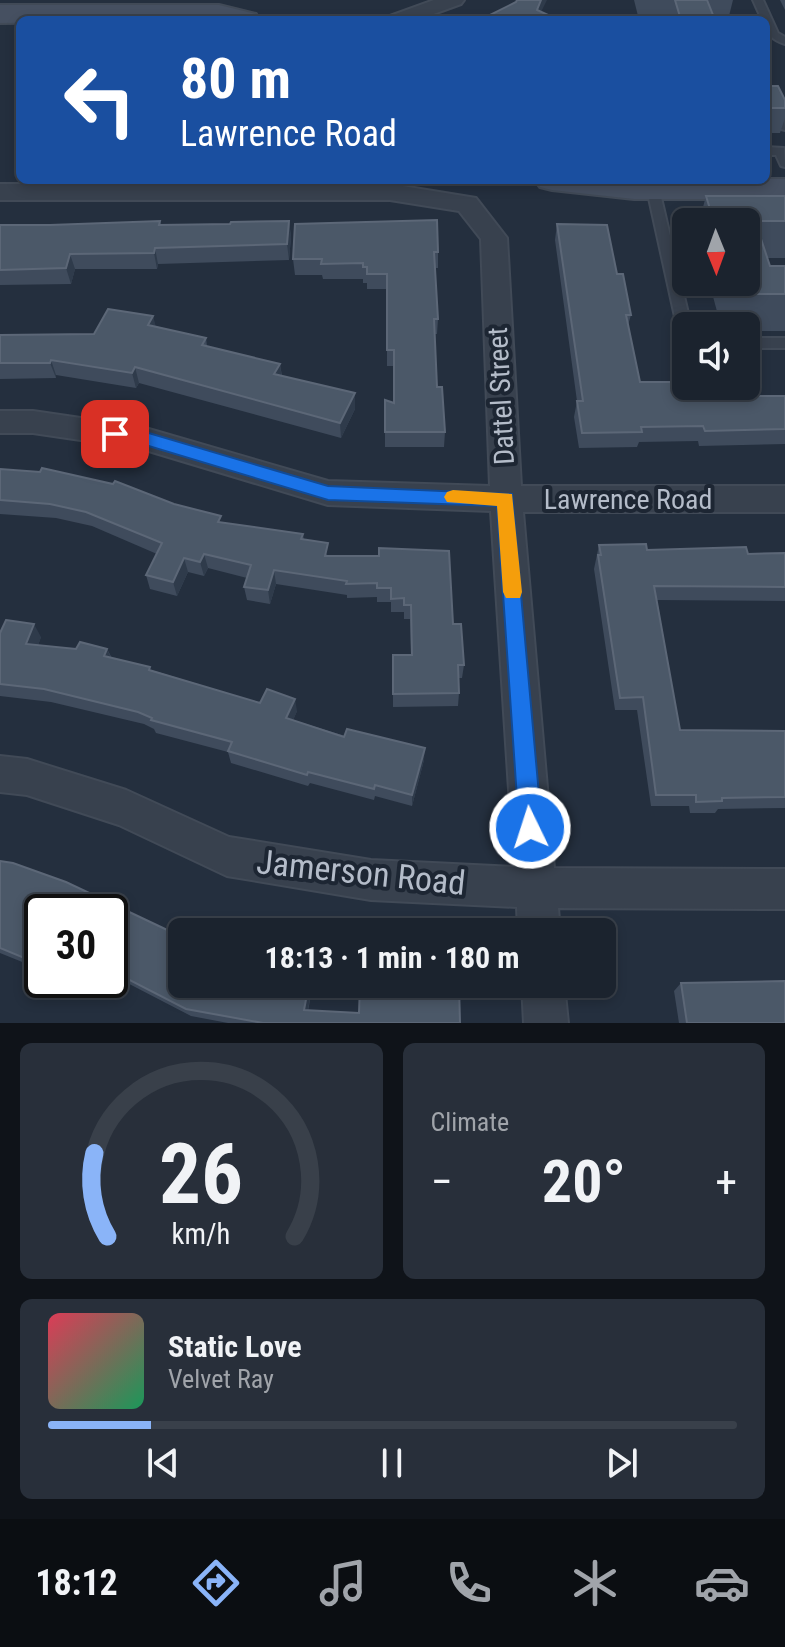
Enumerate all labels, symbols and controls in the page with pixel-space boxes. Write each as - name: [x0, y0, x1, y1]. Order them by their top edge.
- text: 80 m: [180, 46, 291, 112]
- icon: left: [48, 48, 152, 152]
- text: Lawrence Road: [180, 113, 397, 155]
- north arrow: [672, 208, 760, 296]
- map controls: [672, 208, 760, 400]
- button: sound: [672, 312, 760, 400]
- street label: Dattel Street: [481, 326, 521, 466]
- pin: [81, 400, 149, 468]
- icon: arrive: [93, 412, 137, 456]
- street label: Lawrence Road: [544, 483, 712, 516]
- position arrow: [488, 786, 572, 870]
- street label: Jamerson Road: [255, 841, 467, 903]
- speed limit sign: 30: [24, 894, 128, 998]
- text: 18:13 · 1 min · 180 m: [265, 940, 519, 975]
- text: Climate: [431, 1107, 509, 1137]
- text: 26: [159, 1126, 243, 1223]
- text: 20°: [542, 1146, 626, 1217]
- text: −: [431, 1156, 453, 1208]
- text: +: [715, 1156, 737, 1208]
- text: km/h: [172, 1217, 231, 1251]
- text: Static Love: [168, 1329, 302, 1364]
- text: Velvet Ray: [168, 1364, 274, 1394]
- icon: previous: [141, 1441, 185, 1485]
- icon: pause: [370, 1441, 414, 1485]
- icon: next: [600, 1441, 644, 1485]
- icon: directions: [188, 1555, 244, 1611]
- icon: music: [315, 1555, 371, 1611]
- icon: phone: [441, 1555, 497, 1611]
- icon: climate: [567, 1555, 623, 1611]
- icon: car: [694, 1555, 750, 1611]
- text: 18:12: [35, 1562, 118, 1604]

